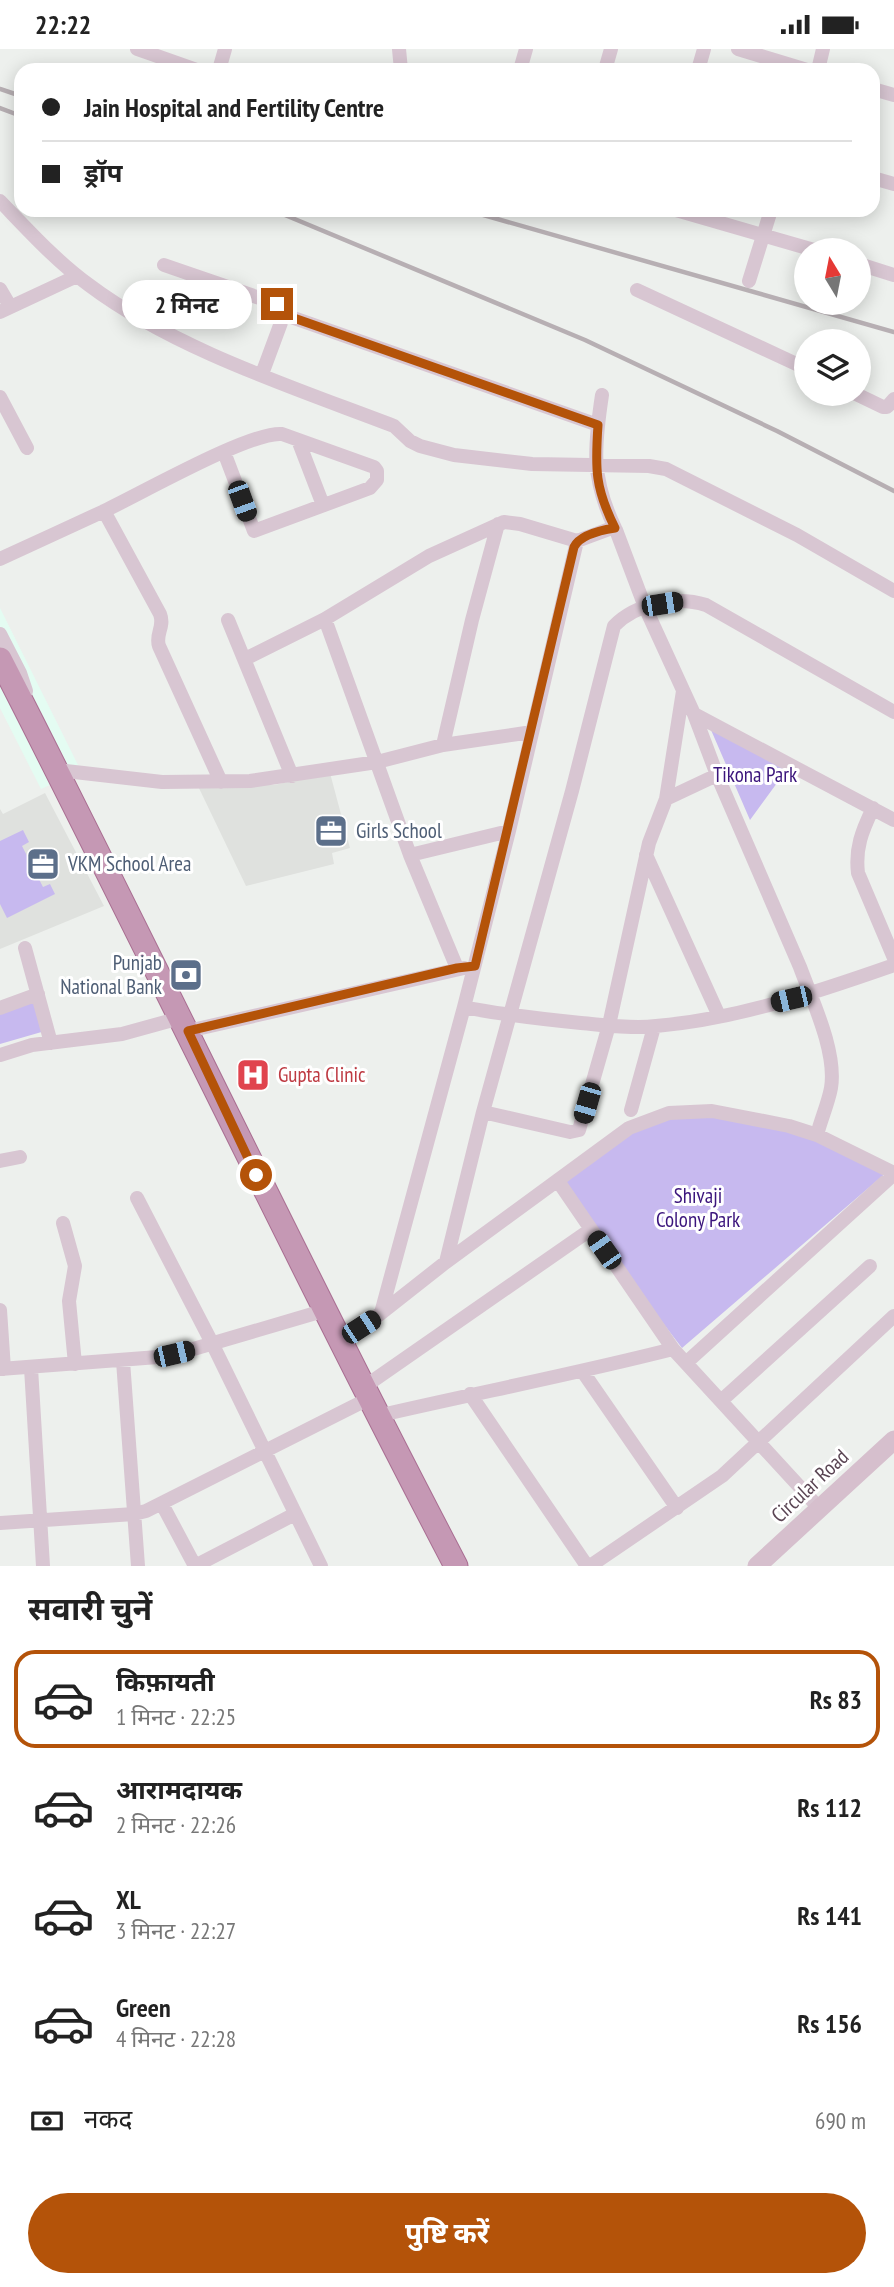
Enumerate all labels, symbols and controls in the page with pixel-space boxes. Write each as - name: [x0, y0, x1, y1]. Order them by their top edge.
- text: 22:22: [35, 8, 91, 41]
- text: Jain Hospital and Fertility Centre: [84, 91, 384, 124]
- text: ड्रॉप: [84, 156, 122, 189]
- north arrow: [794, 238, 872, 315]
- map controls: [794, 238, 871, 406]
- callout: 2 मिनट: [123, 279, 252, 329]
- route end: [261, 288, 293, 320]
- text: 2 मिनट: [155, 290, 219, 319]
- button: layers: [794, 329, 871, 406]
- car: [225, 478, 260, 524]
- car: [640, 590, 685, 618]
- park label: Tikona Park: [713, 761, 797, 788]
- office icon: Girls School: [312, 812, 350, 850]
- place label: Girls School: [356, 817, 442, 844]
- office icon: VKM School Area: [24, 845, 62, 883]
- place label: VKM School Area: [67, 850, 191, 877]
- place label: Punjab National Bank: [60, 949, 162, 1000]
- bank icon: Punjab National Bank: [167, 956, 205, 994]
- car: [769, 984, 814, 1014]
- hospital icon: Gupta Clinic: [234, 1056, 272, 1094]
- place label: Gupta Clinic: [278, 1061, 366, 1088]
- car: [572, 1080, 603, 1126]
- route start: [240, 1159, 272, 1191]
- park label: Shivaji Colony Park: [656, 1182, 740, 1233]
- car: [584, 1227, 625, 1273]
- car: [338, 1307, 385, 1347]
- car: [152, 1339, 197, 1369]
- street label: Circular Road: [765, 1443, 854, 1528]
- text: सवारी चुनें: [28, 1587, 152, 1629]
- text: किफ़ायती: [116, 1665, 215, 1698]
- icon: car: [32, 1668, 95, 1731]
- text: Rs 83: [810, 1683, 862, 1716]
- text: 1 मिनट · 22:25: [116, 1702, 236, 1731]
- text: आरामदायक: [116, 1773, 242, 1806]
- icon: car: [32, 1776, 95, 1839]
- text: Rs 112: [797, 1791, 862, 1824]
- text: 2 मिनट · 22:26: [116, 1810, 236, 1839]
- text: XL: [116, 1883, 141, 1916]
- icon: car: [32, 1884, 95, 1947]
- text: Rs 141: [797, 1899, 862, 1932]
- text: 3 मिनट · 22:27: [116, 1916, 236, 1945]
- text: Green: [116, 1991, 171, 2024]
- icon: car: [32, 1992, 95, 2055]
- text: Rs 156: [797, 2007, 862, 2040]
- text: 4 मिनट · 22:28: [116, 2024, 236, 2053]
- icon: cash: [28, 2102, 66, 2140]
- text: नकद: [84, 2102, 132, 2135]
- text: 690 m: [815, 2106, 866, 2135]
- button: पुष्टि करें: [28, 2193, 866, 2273]

